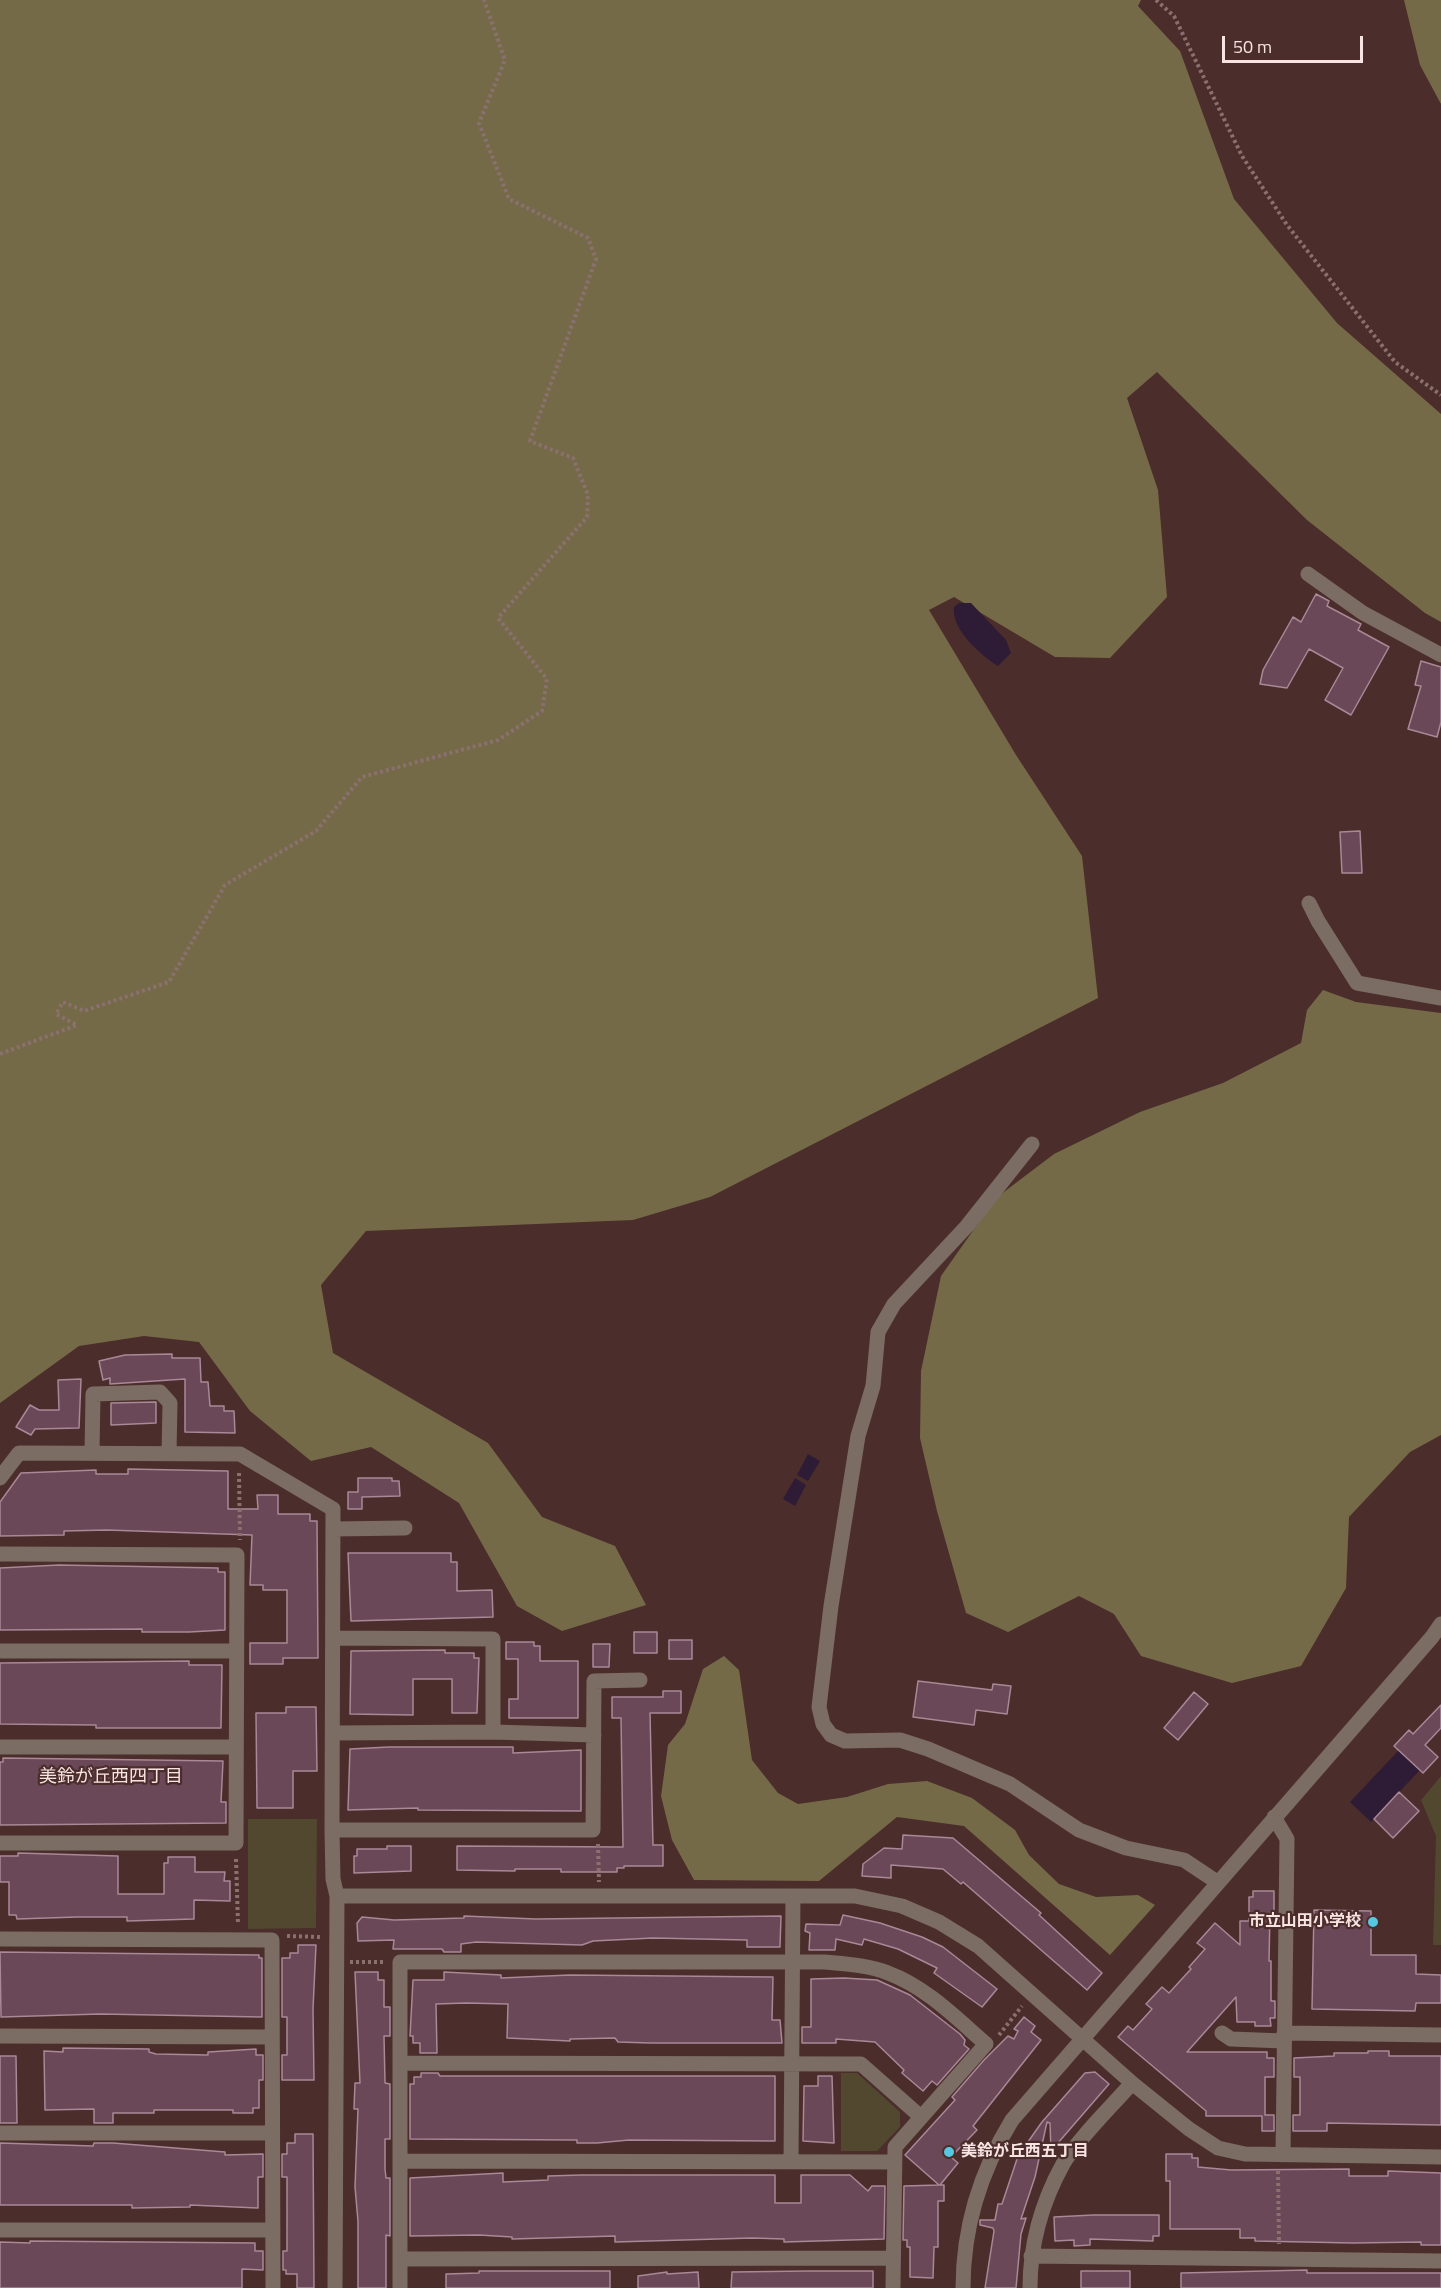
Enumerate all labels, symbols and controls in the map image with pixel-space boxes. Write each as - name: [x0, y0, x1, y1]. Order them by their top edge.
- scale bar: [1225, 24, 1366, 62]
- text: 50 m: [1233, 33, 1272, 60]
- district label: 美鈴が丘西四丁目: [39, 1767, 183, 1789]
- place label: 市立山田小学校: [1249, 1912, 1361, 1932]
- marker: 市立山田小学校: [1366, 1915, 1380, 1929]
- place label: 美鈴が丘西五丁目: [961, 2142, 1089, 2162]
- marker: 美鈴が丘西五丁目: [942, 2145, 956, 2159]

